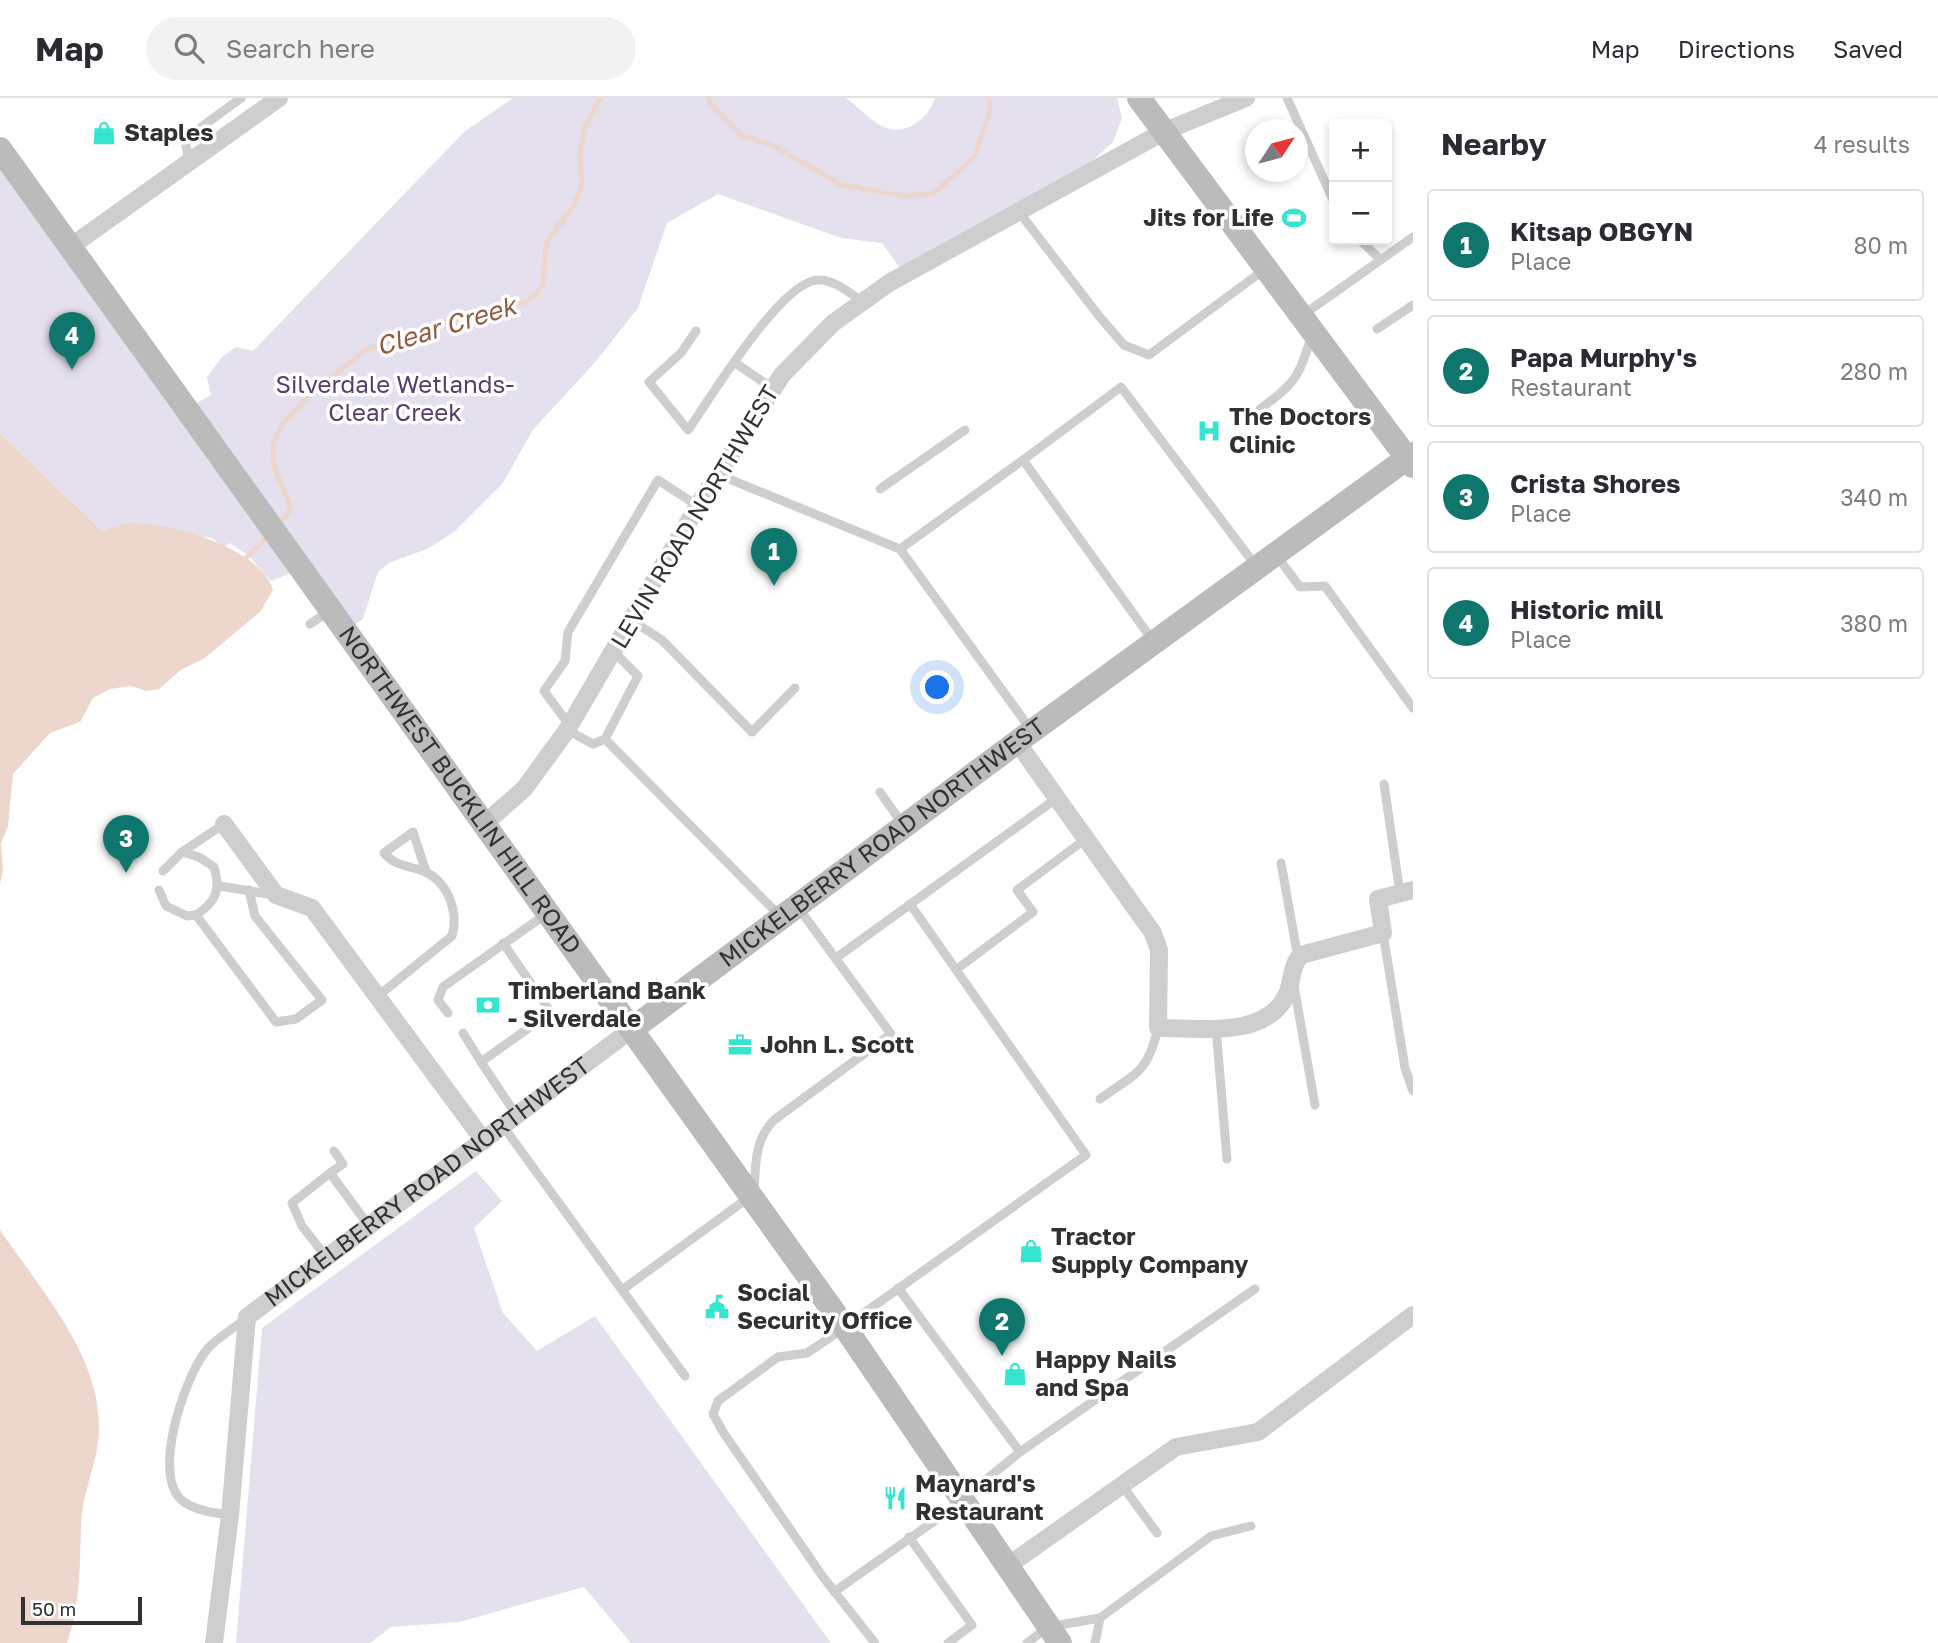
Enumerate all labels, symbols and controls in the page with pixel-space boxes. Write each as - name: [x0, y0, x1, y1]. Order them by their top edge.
- search box: [146, 17, 636, 80]
- text: Map: [35, 29, 104, 68]
- icon: search: [170, 29, 208, 67]
- text: Search here: [226, 33, 375, 64]
- text: Map: [1591, 34, 1640, 63]
- text: Directions: [1678, 34, 1795, 63]
- text: Saved: [1833, 34, 1903, 63]
- place label: Staples: [124, 117, 214, 146]
- shop icon: Staples: [90, 119, 118, 147]
- north arrow: [1245, 119, 1308, 182]
- map controls: [1329, 119, 1392, 245]
- button: +: [1329, 119, 1392, 182]
- text: Nearby: [1441, 126, 1546, 162]
- text: 4 results: [1814, 130, 1910, 158]
- button: −: [1329, 182, 1392, 245]
- place label: Jits for Life: [1143, 202, 1274, 231]
- sports icon: Jits for Life: [1280, 204, 1308, 232]
- text: Kitsap OBGYN: [1510, 216, 1693, 247]
- text: 1: [1460, 231, 1472, 259]
- text: 80 m: [1854, 231, 1908, 259]
- text: Place: [1510, 247, 1571, 275]
- water label: Clear Creek: [372, 289, 522, 361]
- pin: 4: [49, 312, 95, 370]
- text: Papa Murphy's: [1510, 342, 1697, 373]
- text: 2: [1459, 357, 1473, 385]
- text: 280 m: [1840, 357, 1908, 385]
- park label: Silverdale Wetlands- Clear Creek: [276, 369, 514, 426]
- text: Restaurant: [1510, 373, 1632, 401]
- street label: LEVIN ROAD NORTHWEST: [604, 379, 784, 653]
- place label: The Doctors Clinic: [1229, 401, 1371, 458]
- hospital icon: The Doctors Clinic: [1195, 417, 1223, 445]
- text: Crista Shores: [1510, 468, 1681, 499]
- text: 3: [1459, 483, 1473, 511]
- text: 340 m: [1840, 483, 1908, 511]
- text: Place: [1510, 499, 1571, 527]
- pin: 1: [751, 528, 797, 586]
- text: Historic mill: [1510, 594, 1663, 625]
- text: 4: [1459, 609, 1473, 637]
- text: 380 m: [1840, 609, 1908, 637]
- street label: NORTHWEST BUCKLIN HILL ROAD: [334, 620, 588, 959]
- text: Place: [1510, 625, 1571, 653]
- your location: [920, 670, 954, 704]
- street label: MICKELBERRY ROAD NORTHWEST: [713, 711, 1050, 972]
- pin: 3: [103, 815, 149, 873]
- place label: Timberland Bank - Silverdale: [508, 975, 706, 1032]
- bank icon: Timberland Bank - Silverdale: [474, 991, 502, 1019]
- place label: John L. Scott: [760, 1029, 914, 1058]
- office icon: John L. Scott: [726, 1031, 754, 1059]
- street label: MICKELBERRY ROAD NORTHWEST: [258, 1050, 595, 1312]
- place label: Tractor Supply Company: [1051, 1221, 1249, 1278]
- shop icon: Tractor Supply Company: [1017, 1237, 1045, 1265]
- place label: Social Security Office: [737, 1277, 913, 1334]
- public building icon: Social Security Office: [703, 1293, 731, 1321]
- pin: 2: [979, 1298, 1025, 1356]
- place label: Happy Nails and Spa: [1035, 1344, 1177, 1401]
- shop icon: Happy Nails and Spa: [1001, 1360, 1029, 1388]
- place label: Maynard's Restaurant: [915, 1468, 1044, 1525]
- restaurant icon: Maynard's Restaurant: [881, 1484, 909, 1512]
- scale bar: [21, 1594, 142, 1626]
- text: 50 m: [32, 1597, 76, 1620]

